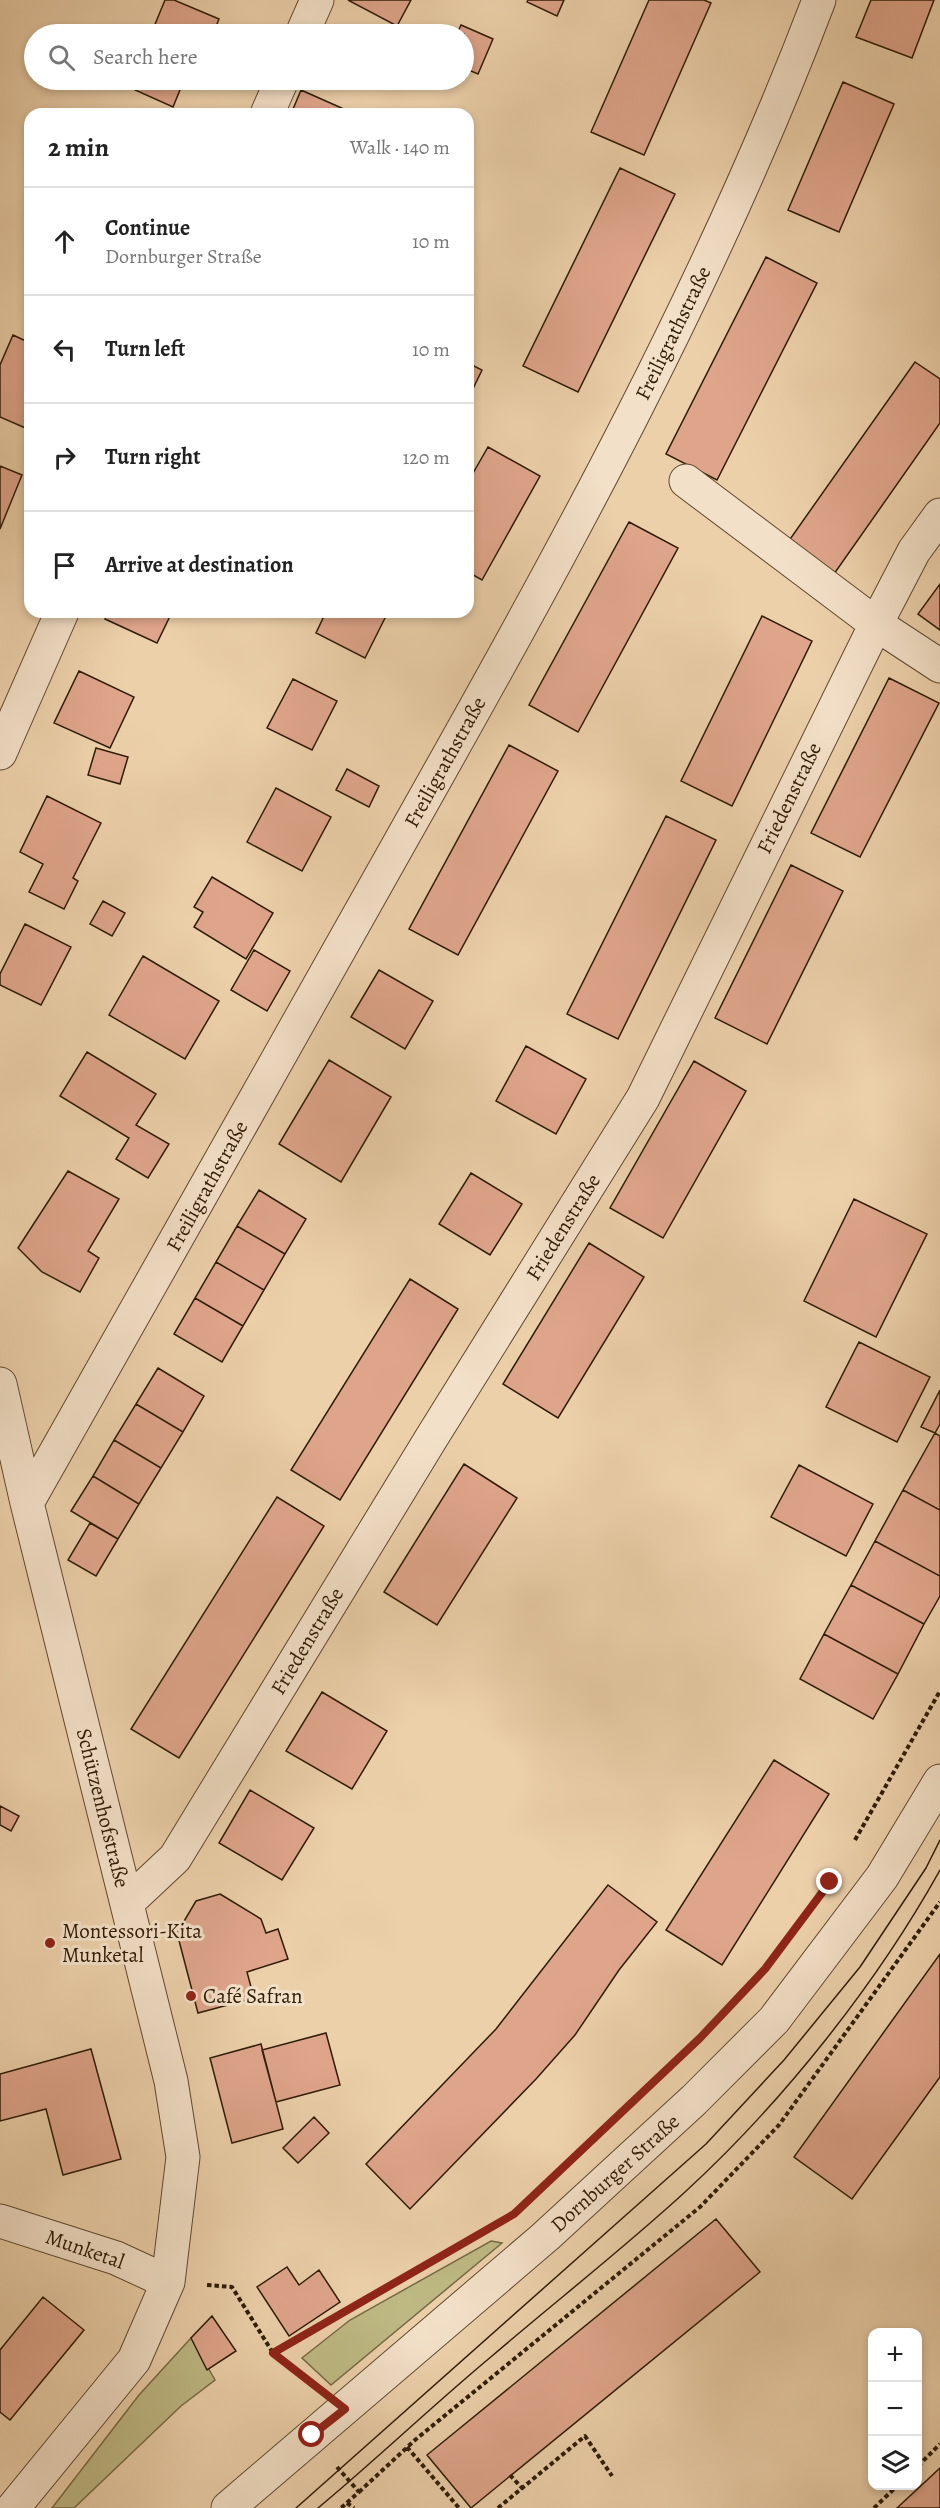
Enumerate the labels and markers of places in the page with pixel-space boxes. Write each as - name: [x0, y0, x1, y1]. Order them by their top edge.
- place label: Montessori-Kita Munketal: [62, 1917, 202, 1969]
- marker: Montessori-Kita Munketal: [43, 1936, 57, 1950]
- place label: Café Safran: [203, 1982, 303, 2010]
- marker: Café Safran: [184, 1989, 198, 2003]

